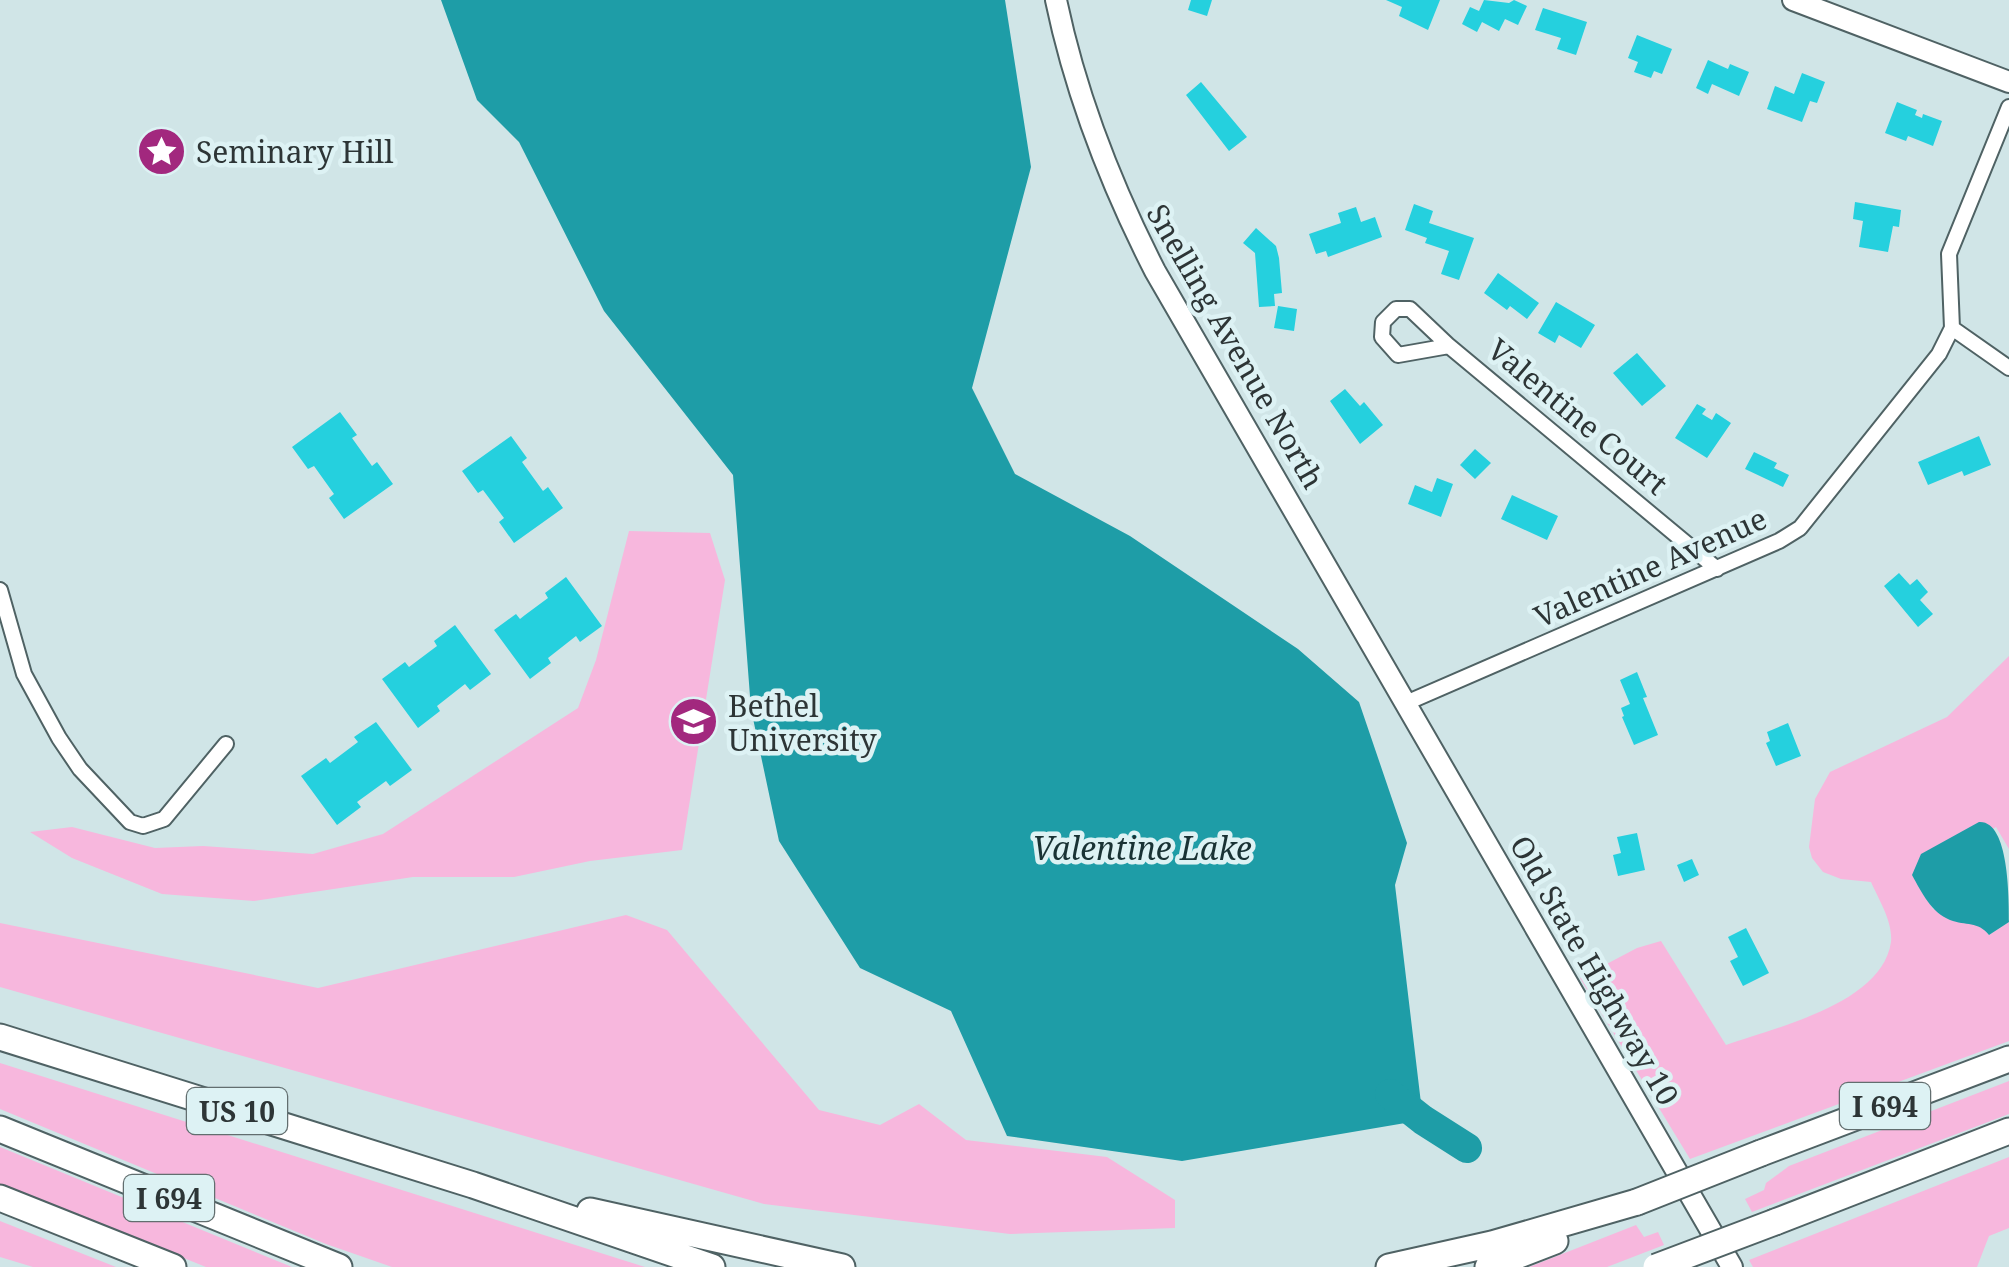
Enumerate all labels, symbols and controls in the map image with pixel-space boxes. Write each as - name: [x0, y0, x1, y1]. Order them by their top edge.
- place icon: Seminary Hill: [135, 125, 187, 177]
- place label: Seminary Hill: [196, 131, 393, 172]
- street label: Snelling Avenue North: [1138, 196, 1334, 496]
- street label: Valentine Court: [1479, 329, 1677, 503]
- street label: Valentine Avenue: [1527, 497, 1773, 637]
- place label: Bethel University: [728, 685, 877, 760]
- school or university icon: Bethel University: [667, 696, 719, 748]
- water label: Valentine Lake: [1032, 826, 1252, 869]
- street label: Old State Highway 10: [1501, 828, 1689, 1112]
- road number: I 694: [1840, 1083, 1930, 1129]
- road number: US 10: [187, 1088, 287, 1134]
- road number: I 694: [124, 1175, 214, 1221]

